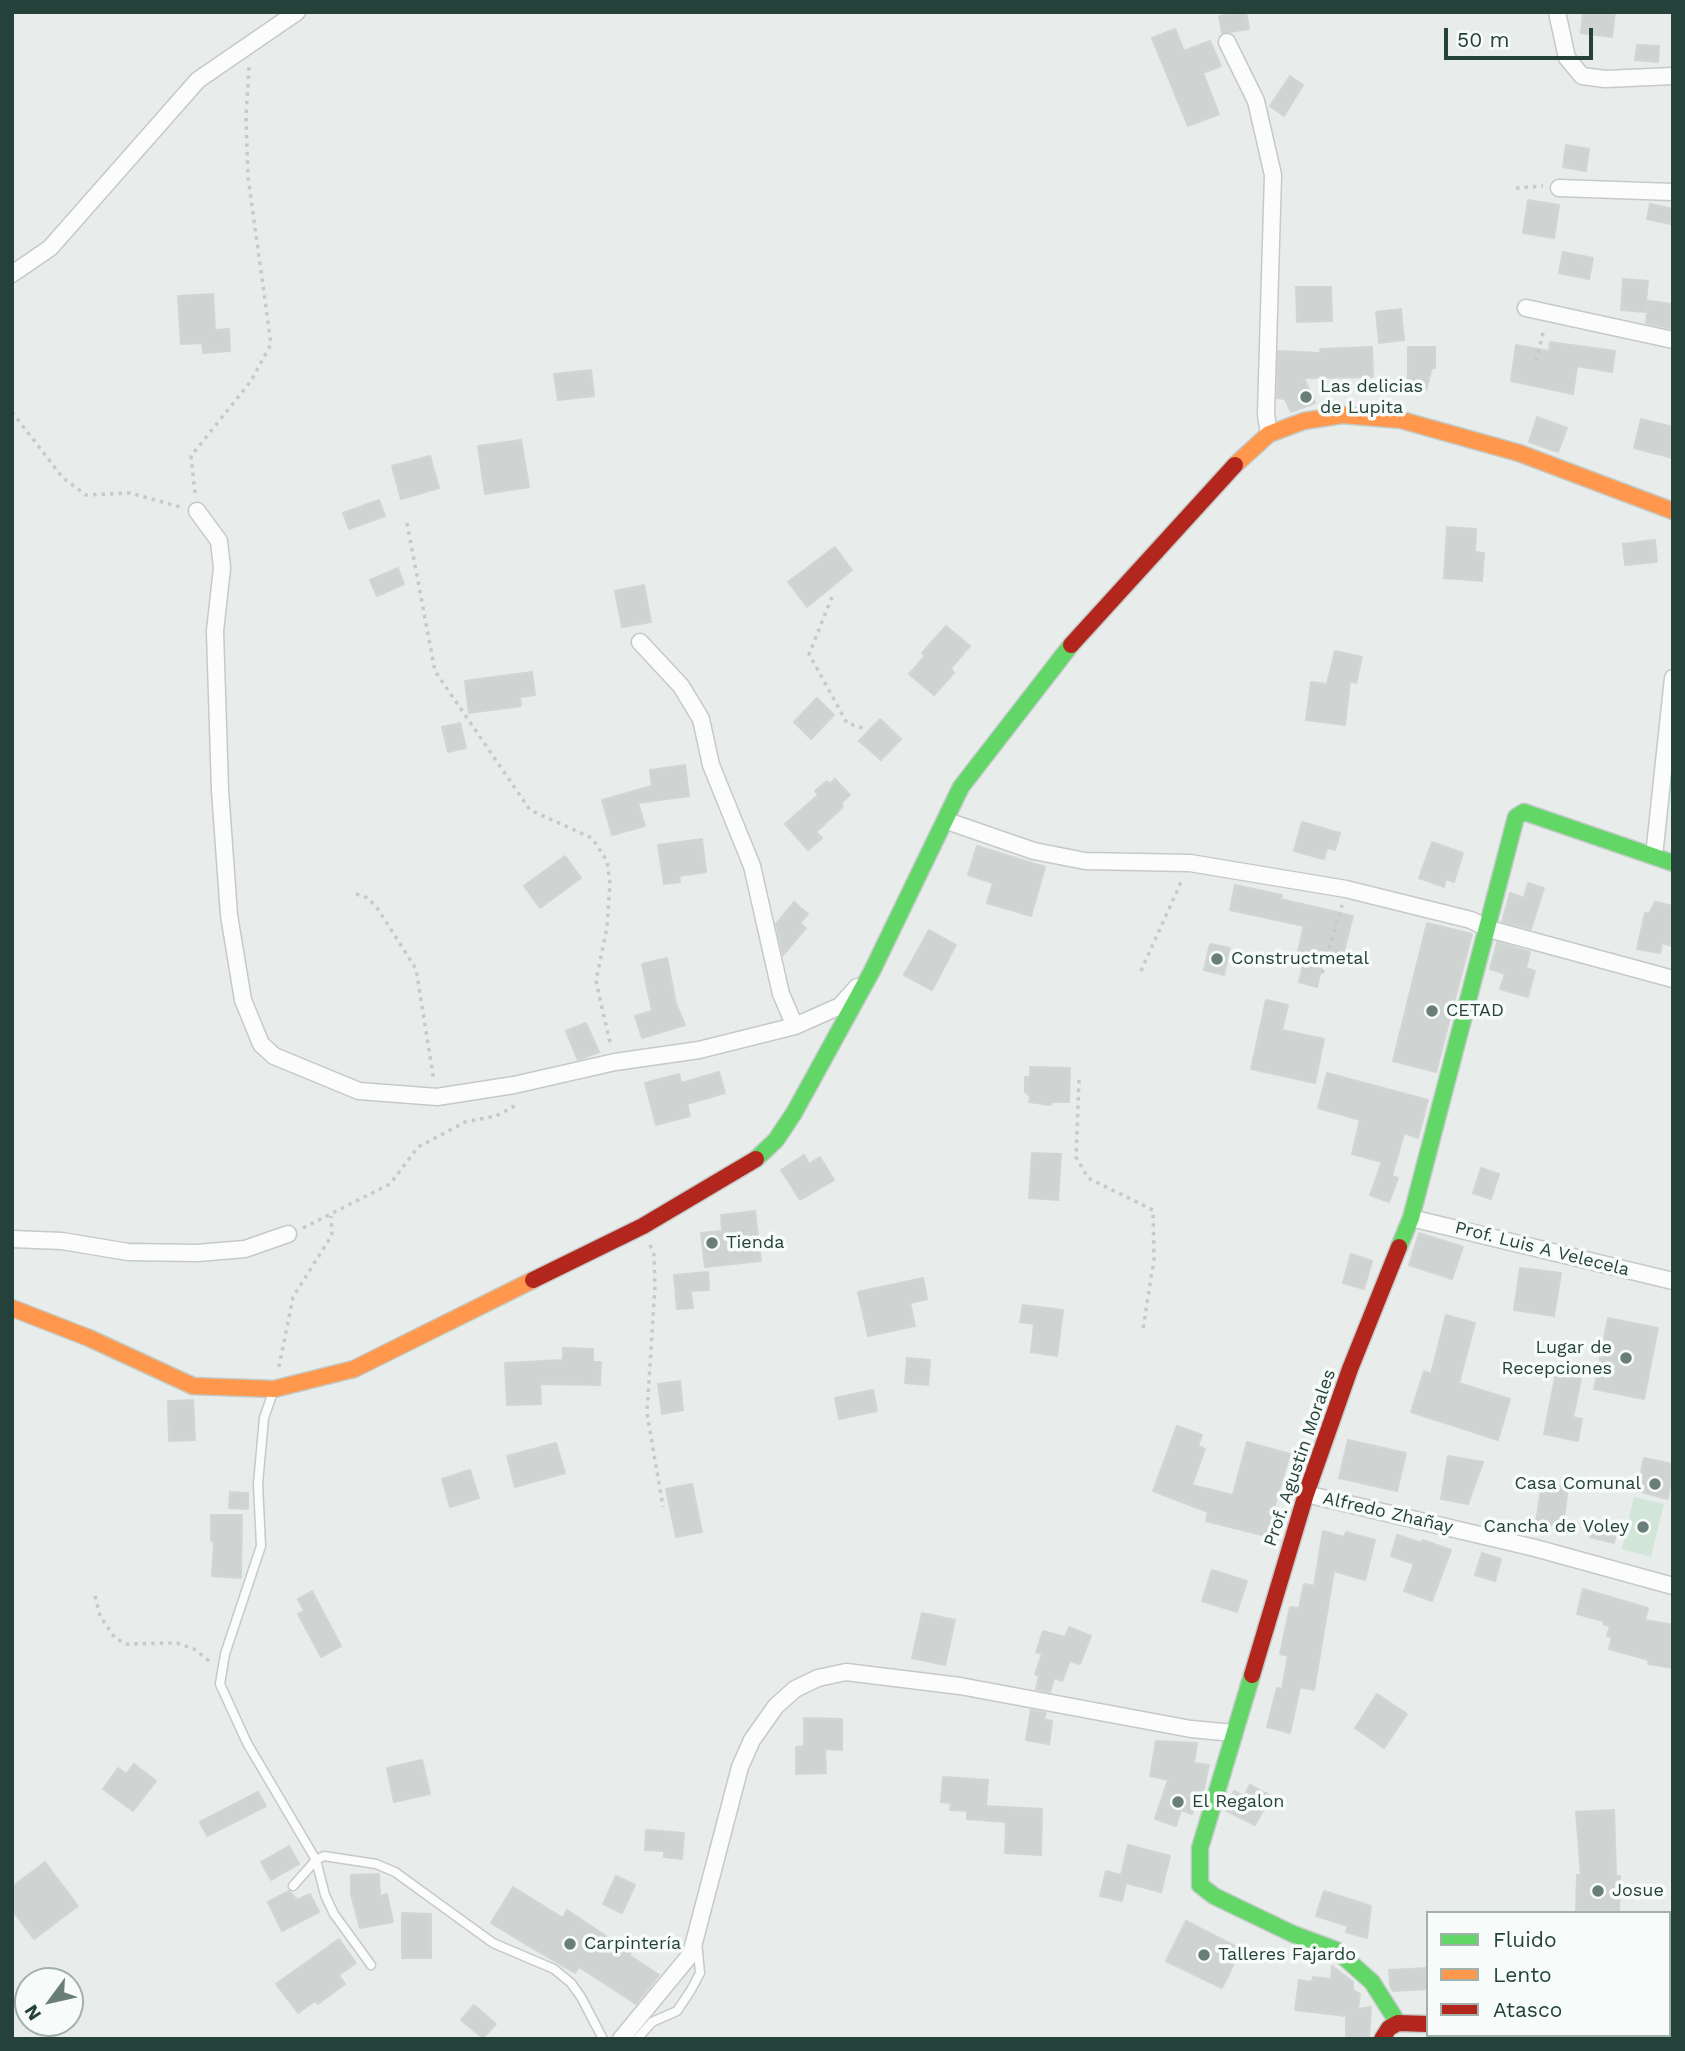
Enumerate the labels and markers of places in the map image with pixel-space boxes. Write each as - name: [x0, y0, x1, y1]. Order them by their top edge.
- place label: Las delicias de Lupita: [1320, 376, 1423, 418]
- marker: Las delicias de Lupita: [1298, 389, 1314, 405]
- place label: Constructmetal: [1231, 948, 1369, 970]
- marker: Constructmetal: [1209, 951, 1225, 967]
- place label: CETAD: [1446, 1000, 1504, 1022]
- marker: CETAD: [1424, 1003, 1440, 1019]
- place label: Tienda: [726, 1232, 784, 1254]
- marker: Tienda: [704, 1235, 720, 1251]
- place label: Lugar de Recepciones: [1502, 1337, 1612, 1380]
- marker: Lugar de Recepciones: [1618, 1350, 1634, 1366]
- place label: Casa Comunal: [1514, 1473, 1641, 1495]
- marker: Casa Comunal: [1647, 1476, 1663, 1492]
- place label: Cancha de Voley: [1484, 1516, 1629, 1538]
- marker: Cancha de Voley: [1635, 1519, 1651, 1535]
- place label: El Regalon: [1192, 1791, 1284, 1813]
- marker: El Regalon: [1170, 1794, 1186, 1810]
- place label: Josue: [1612, 1880, 1664, 1902]
- marker: Josue: [1590, 1883, 1606, 1899]
- place label: Carpintería: [584, 1933, 681, 1955]
- marker: Carpintería: [562, 1936, 578, 1952]
- place label: Talleres Fajardo: [1218, 1944, 1356, 1966]
- marker: Talleres Fajardo: [1196, 1947, 1212, 1963]

